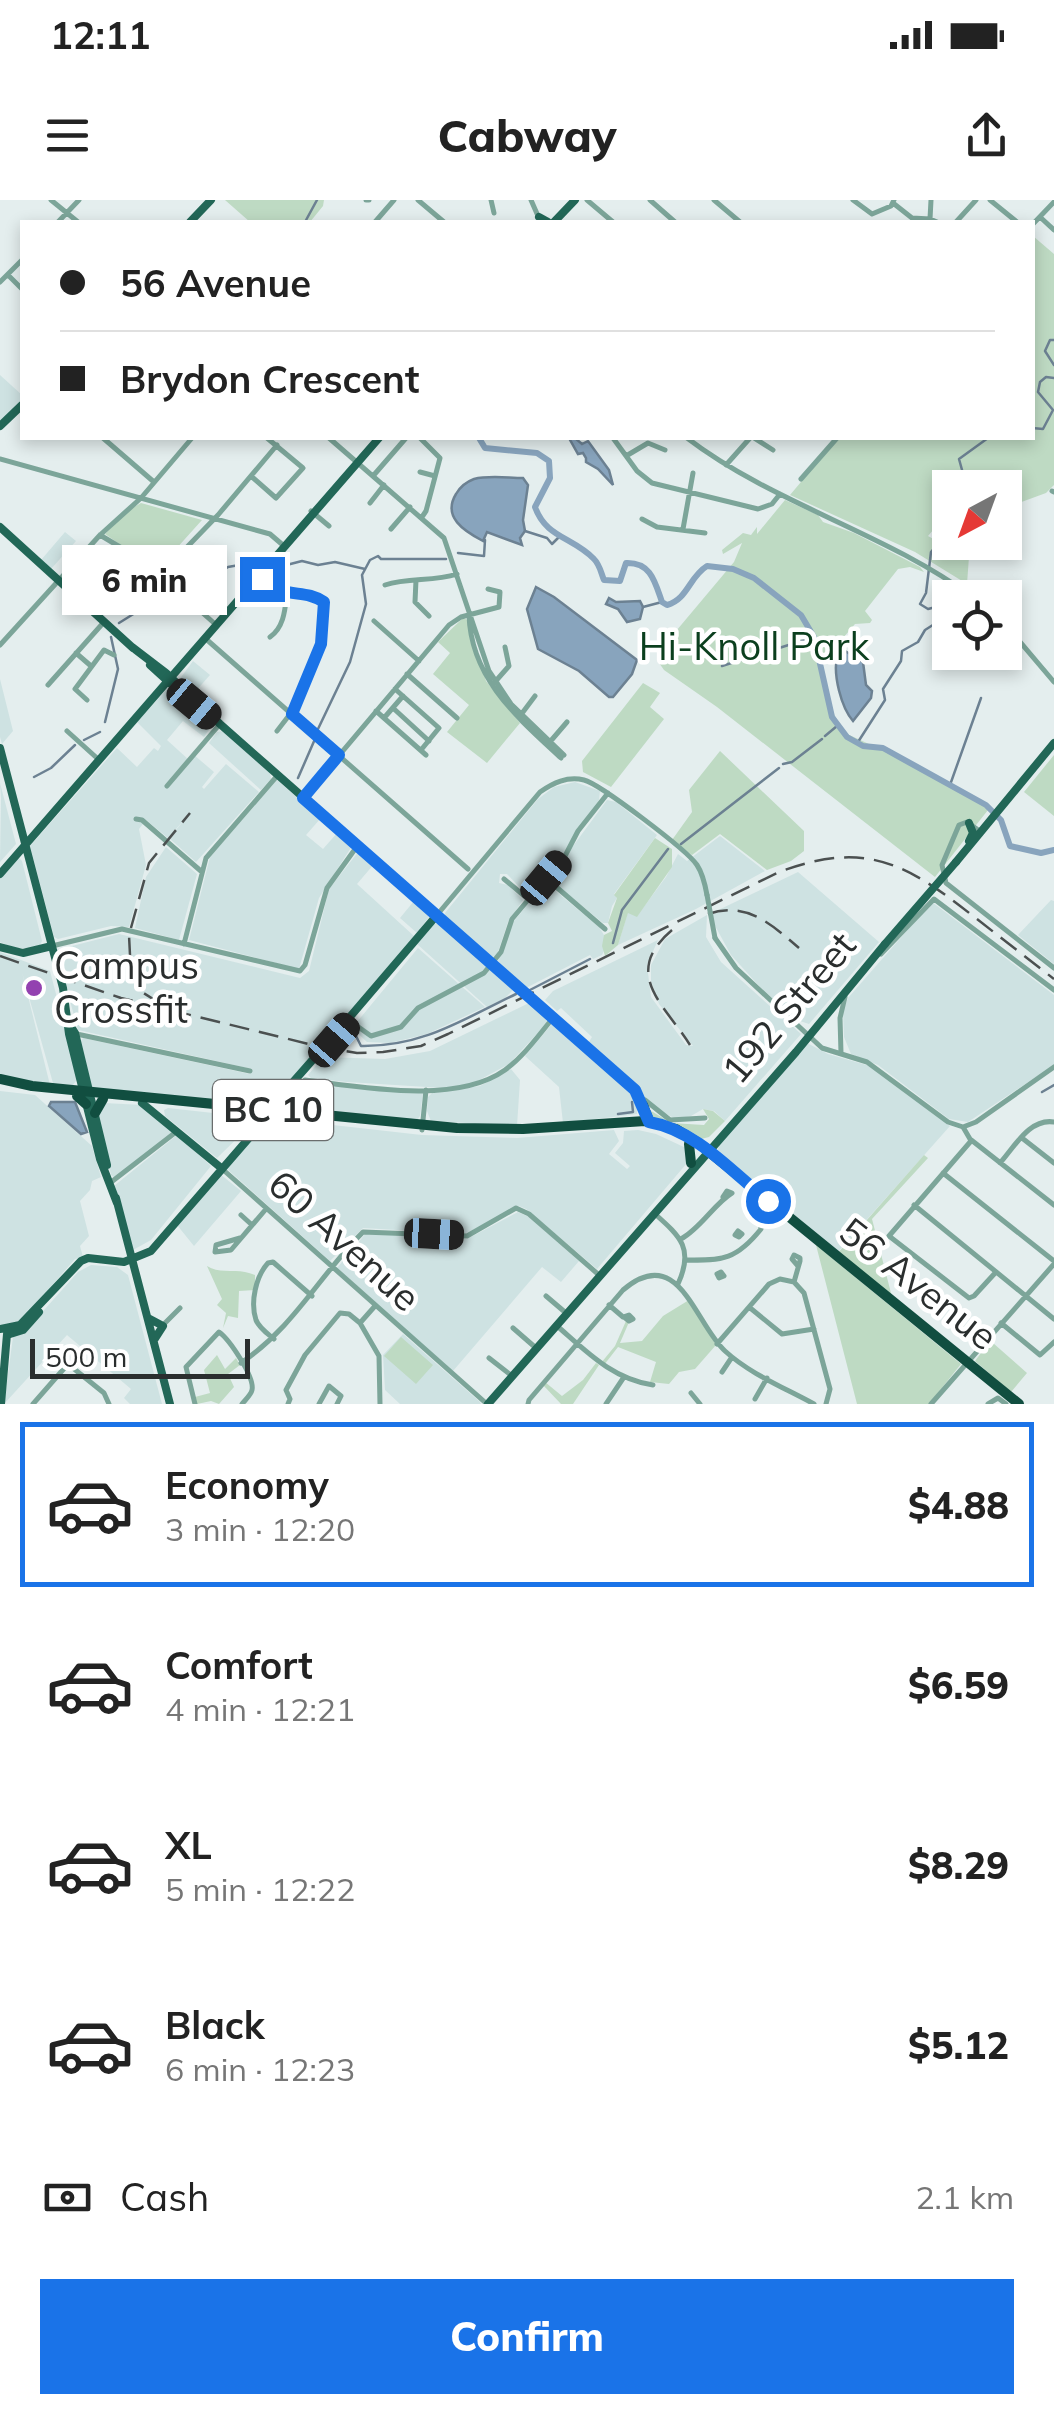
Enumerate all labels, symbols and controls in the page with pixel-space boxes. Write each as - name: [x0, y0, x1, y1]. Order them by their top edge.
- text: 12:11: [50, 11, 151, 59]
- text: Cabway: [438, 107, 616, 163]
- icon: menu: [40, 108, 95, 163]
- icon: share: [959, 108, 1014, 163]
- text: 56 Avenue: [120, 259, 311, 307]
- text: Brydon Crescent: [120, 355, 419, 403]
- north arrow: [932, 470, 1022, 560]
- map controls: [932, 470, 1022, 670]
- callout: 6 min: [62, 544, 227, 614]
- route end: [240, 557, 285, 602]
- text: 6 min: [102, 560, 187, 600]
- button: locate: [932, 580, 1022, 670]
- park label: Hi-Knoll Park: [639, 622, 870, 670]
- car: [161, 673, 227, 735]
- car: [515, 845, 577, 911]
- street label: 192 Street: [711, 922, 866, 1093]
- place label: Campus Crossfit: [54, 941, 199, 1033]
- marker: Campus Crossfit: [23, 977, 45, 999]
- car: [303, 1008, 365, 1072]
- road number: BC 10: [213, 1080, 333, 1140]
- street label: 60 Avenue: [259, 1160, 431, 1321]
- route start: [746, 1179, 791, 1224]
- street label: 56 Avenue: [830, 1206, 1007, 1360]
- car: [403, 1217, 465, 1251]
- scale bar: [30, 1334, 250, 1378]
- text: 500 m: [45, 1339, 127, 1374]
- icon: car: [45, 1460, 135, 1550]
- text: Economy: [165, 1461, 329, 1509]
- text: $4.88: [908, 1481, 1009, 1529]
- text: 3 min · 12:20: [165, 1509, 355, 1549]
- icon: car: [45, 1640, 135, 1730]
- text: Comfort: [165, 1641, 313, 1689]
- text: $6.59: [908, 1661, 1009, 1709]
- text: 4 min · 12:21: [165, 1689, 355, 1729]
- icon: car: [45, 1820, 135, 1910]
- text: XL: [165, 1821, 212, 1869]
- text: $8.29: [908, 1841, 1009, 1889]
- text: 5 min · 12:22: [165, 1869, 355, 1909]
- icon: car: [45, 2000, 135, 2090]
- text: Black: [165, 2001, 265, 2049]
- text: $5.12: [908, 2021, 1009, 2069]
- text: 6 min · 12:23: [165, 2049, 355, 2089]
- icon: cash: [40, 2170, 95, 2225]
- text: Cash: [120, 2173, 209, 2221]
- text: 2.1 km: [915, 2177, 1014, 2217]
- button: Confirm: [40, 2279, 1014, 2394]

